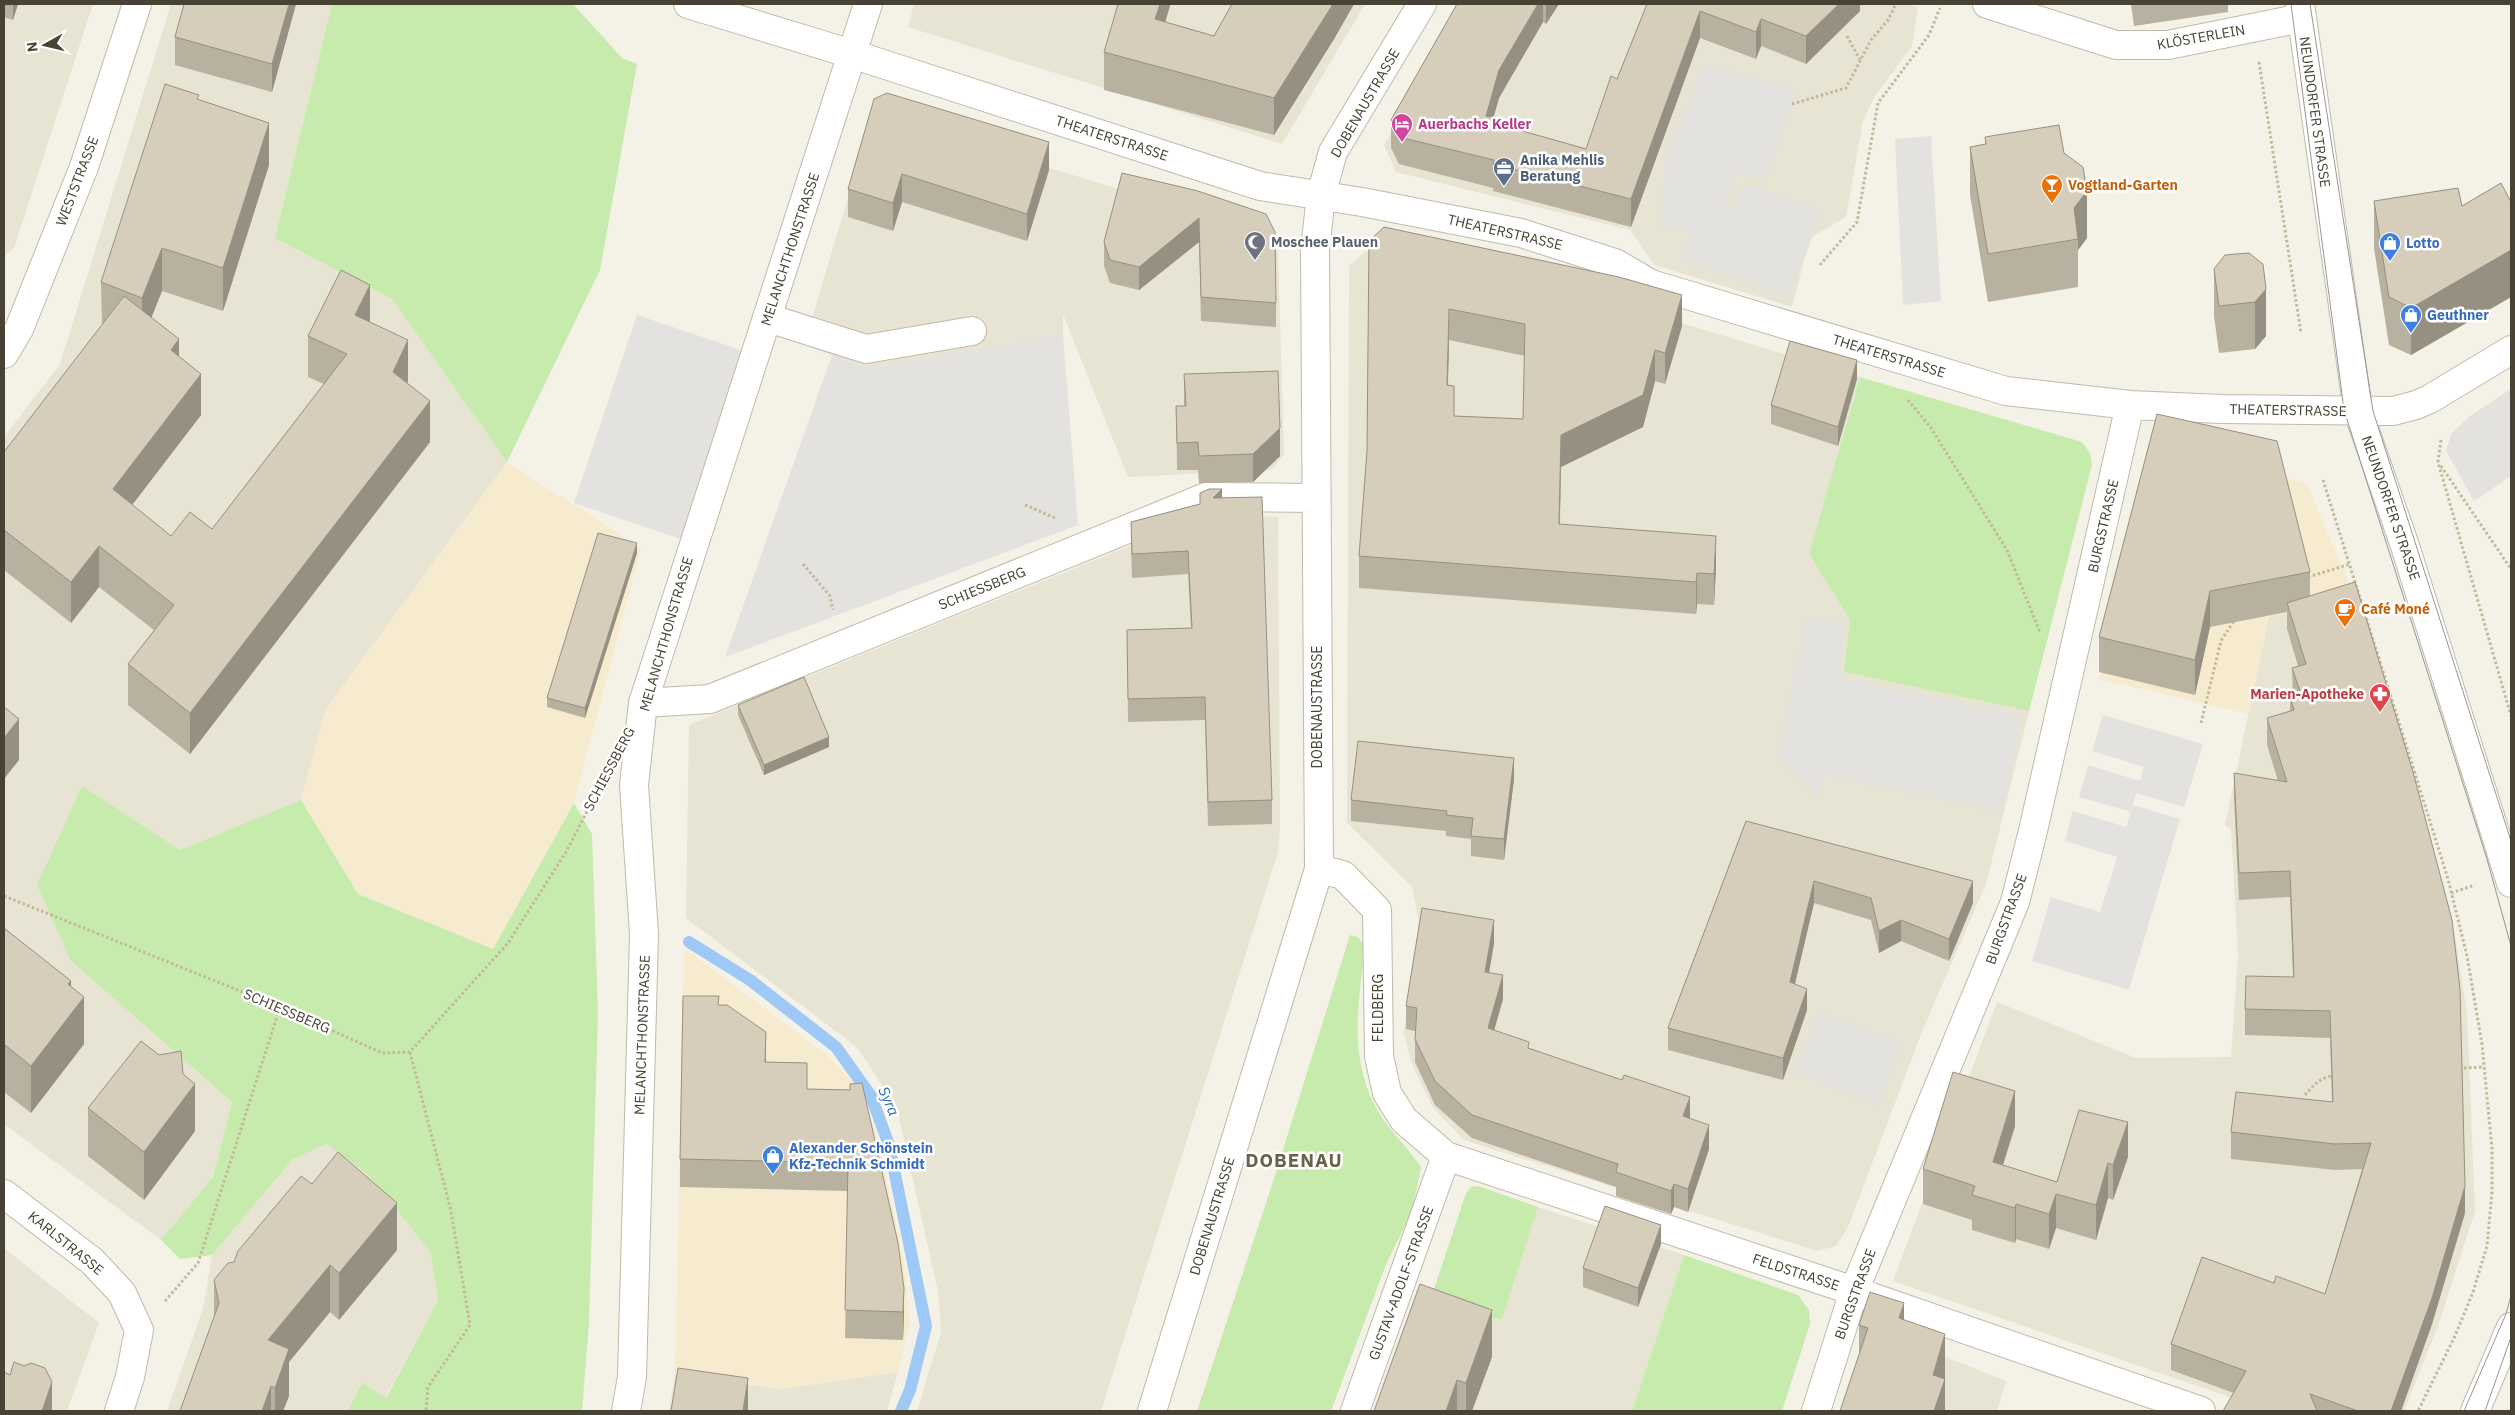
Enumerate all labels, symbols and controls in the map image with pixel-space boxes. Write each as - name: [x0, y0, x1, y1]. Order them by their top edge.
- north arrow: [20, 20, 70, 70]
- street label: KLÖSTERLEIN: [2156, 20, 2246, 54]
- street label: NEUNDORFER STRASSE: [2295, 35, 2335, 189]
- text: N: [23, 41, 42, 53]
- street label: DOBENAUSTRASSE: [1326, 45, 1404, 161]
- street label: THEATERSTRASSE: [1053, 111, 1171, 165]
- hotel icon: Auerbachs Keller: [1390, 112, 1414, 143]
- place label: Auerbachs Keller: [1418, 115, 1531, 133]
- street label: WESTSTRASSE: [52, 134, 102, 228]
- place label: Anika Mehlis Beratung: [1520, 151, 1604, 185]
- office icon: Anika Mehlis Beratung: [1492, 156, 1516, 187]
- street label: MELANCHTHONSTRASSE: [757, 170, 823, 328]
- bar icon: Vogtland-Garten: [2040, 173, 2064, 204]
- place label: Vogtland-Garten: [2068, 176, 2178, 194]
- street label: THEATERSTRASSE: [1446, 210, 1564, 254]
- mosque icon: Moschee Plauen: [1243, 230, 1267, 261]
- shop icon: Lotto: [2378, 231, 2402, 262]
- place label: Moschee Plauen: [1271, 233, 1378, 251]
- place label: Lotto: [2406, 234, 2440, 252]
- shop icon: Geuthner: [2399, 303, 2423, 334]
- place label: Geuthner: [2427, 306, 2489, 324]
- street label: THEATERSTRASSE: [1830, 330, 1948, 382]
- street label: THEATERSTRASSE: [2229, 400, 2347, 420]
- street label: NEUNDORFER STRASSE: [2358, 433, 2424, 583]
- street label: BURGSTRASSE: [2084, 478, 2122, 574]
- street label: MELANCHTHONSTRASSE: [635, 555, 697, 713]
- street label: SCHIESSBERG: [936, 562, 1028, 614]
- cafe icon: Café Moné: [2333, 597, 2357, 628]
- place label: Café Moné: [2361, 600, 2430, 618]
- street label: DOBENAUSTRASSE: [1308, 646, 1326, 768]
- pharmacy icon: Marien-Apotheke: [2368, 682, 2392, 713]
- place label: Marien-Apotheke: [2250, 685, 2364, 703]
- street label: SCHIESSBERG: [579, 724, 639, 814]
- street label: BURGSTRASSE: [1981, 871, 2031, 967]
- street label: MELANCHTHONSTRASSE: [630, 955, 654, 1115]
- street label: FELDBERG: [1369, 974, 1387, 1042]
- street label: SCHIESSBERG: [241, 985, 333, 1037]
- water label: Syra: [874, 1083, 904, 1119]
- place label: Alexander Schönstein Kfz-Technik Schmidt: [789, 1139, 933, 1173]
- shop icon: Alexander Schönstein Kfz-Technik Schmidt: [761, 1144, 785, 1175]
- district label: DOBENAU: [1245, 1148, 1343, 1172]
- street label: DOBENAUSTRASSE: [1185, 1155, 1239, 1277]
- street label: GUSTAV-ADOLF-STRASSE: [1365, 1203, 1437, 1363]
- street label: KARLSTRASSE: [25, 1207, 107, 1279]
- street label: BURGSTRASSE: [1830, 1246, 1880, 1342]
- street label: FELDSTRASSE: [1750, 1249, 1842, 1295]

